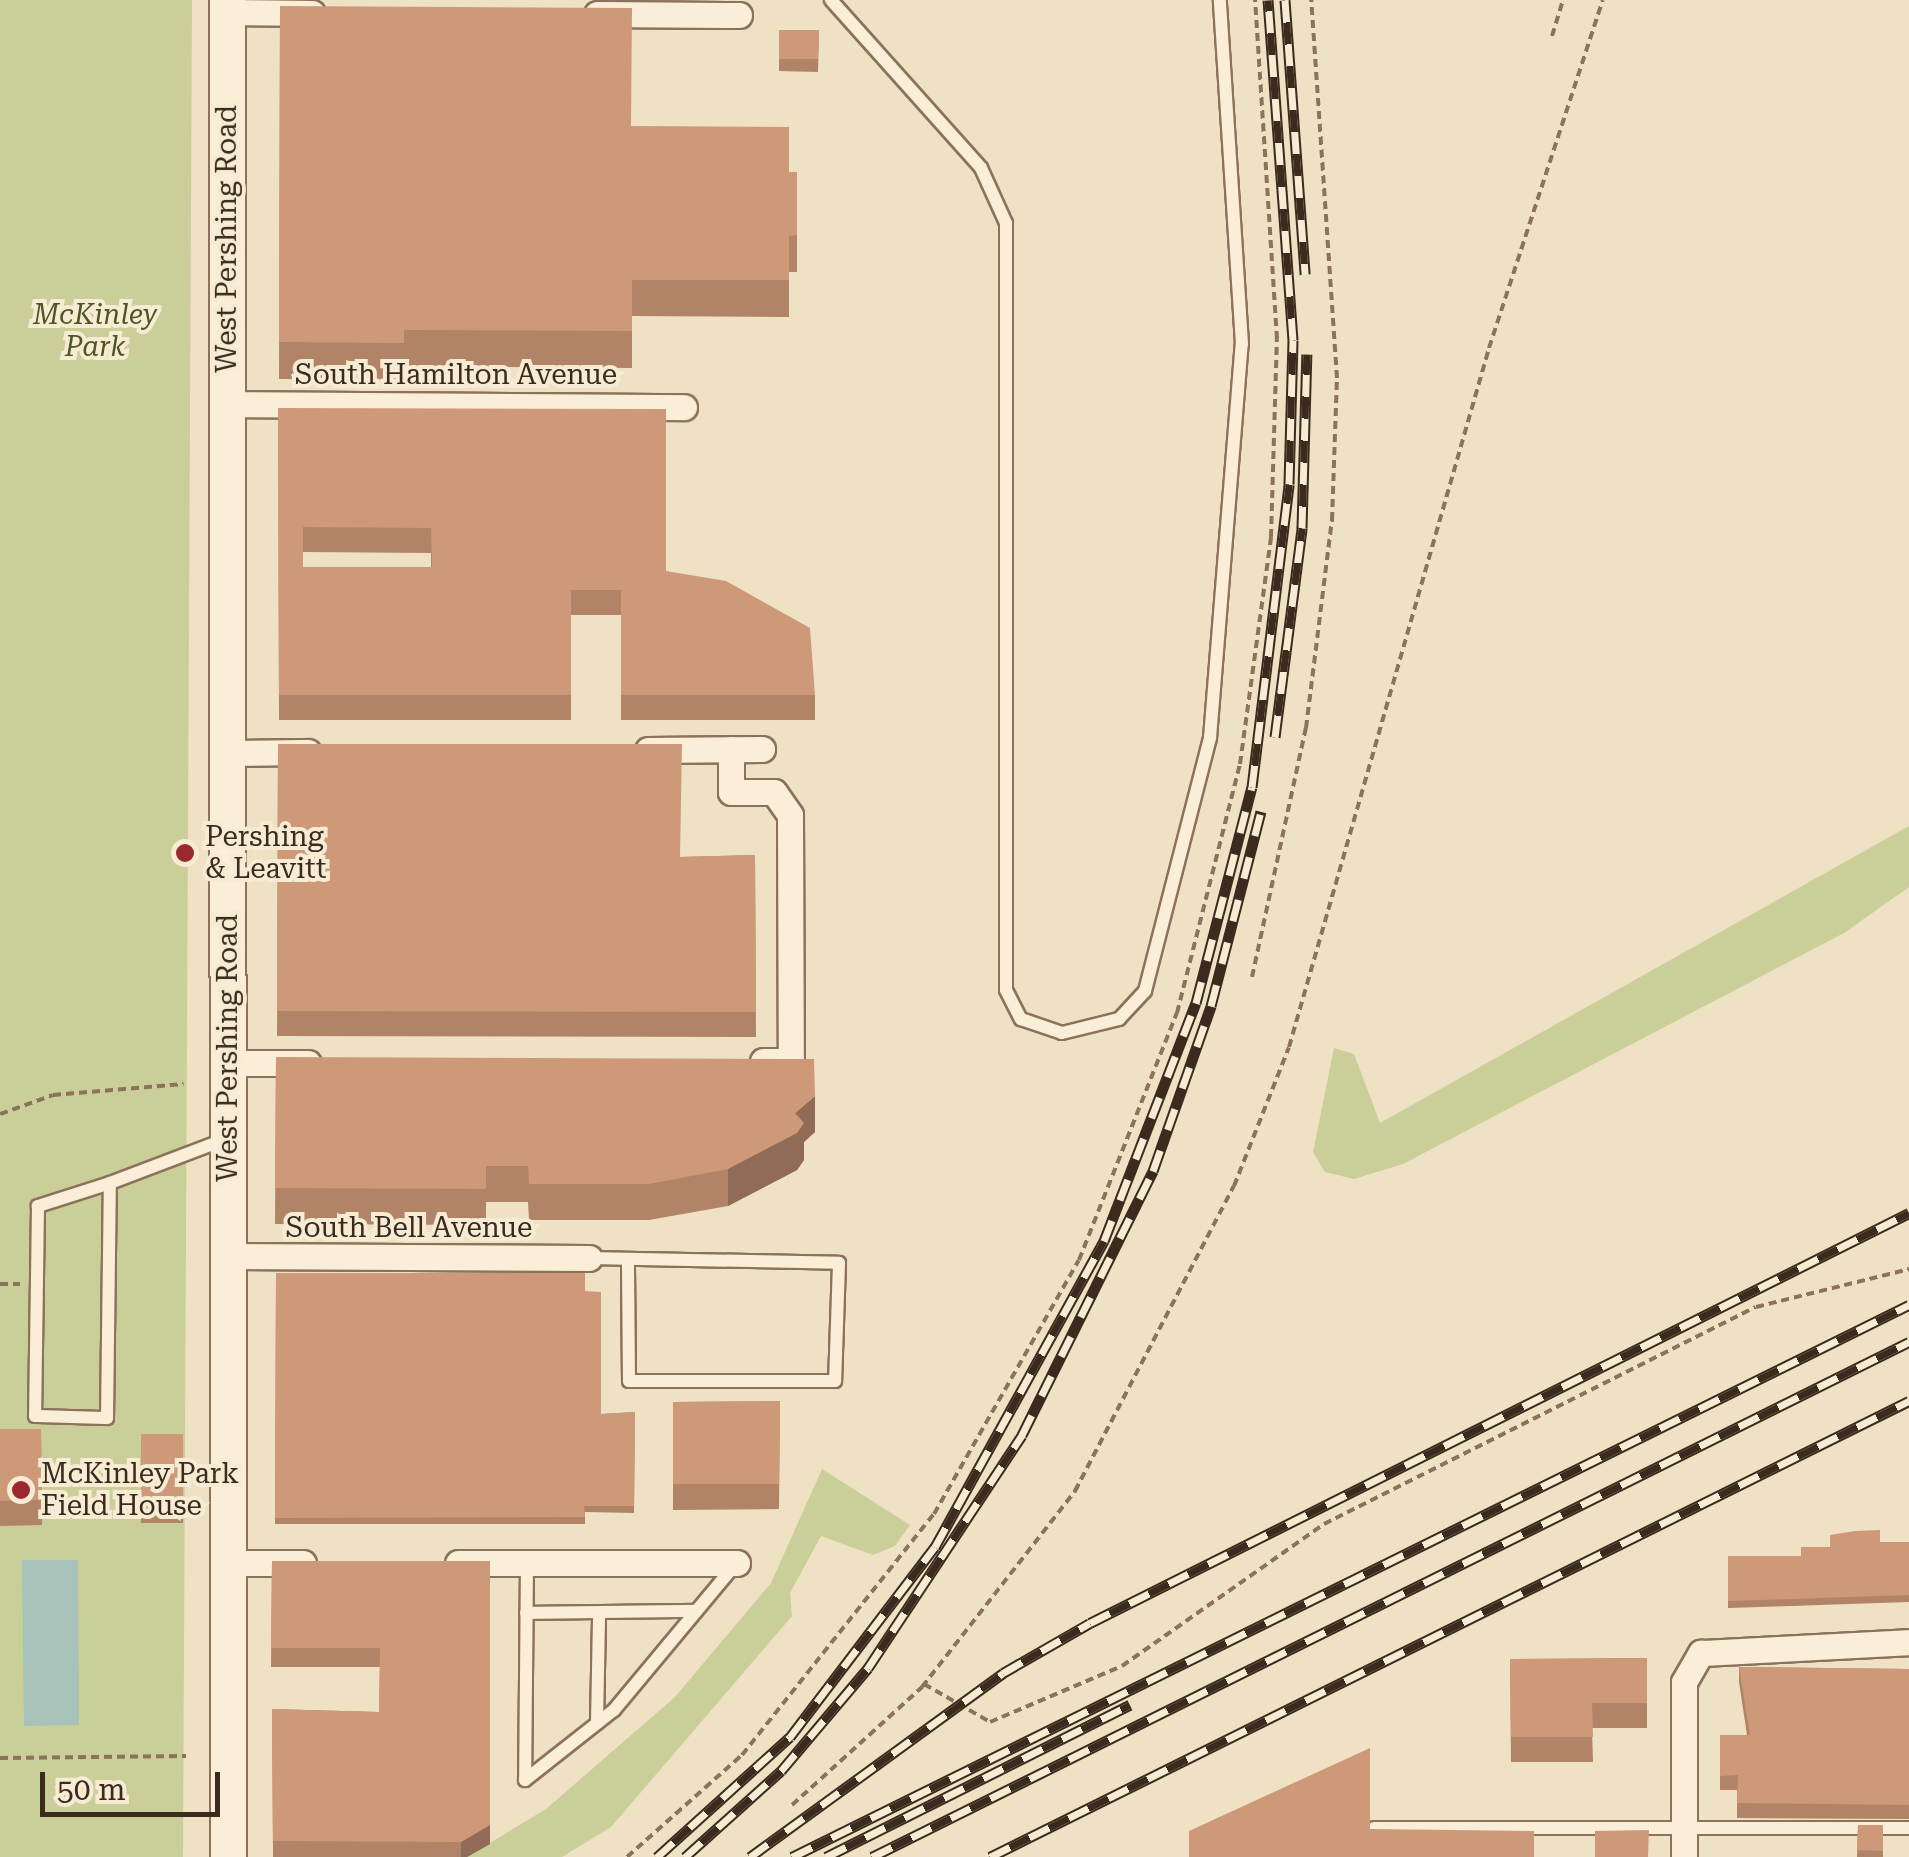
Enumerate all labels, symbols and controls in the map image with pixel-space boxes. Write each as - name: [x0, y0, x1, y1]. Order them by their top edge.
- street label: West Pershing Road: [210, 105, 244, 373]
- park label: McKinley Park: [33, 298, 157, 364]
- street label: South Hamilton Avenue: [295, 358, 617, 392]
- place label: Pershing & Leavitt: [205, 820, 326, 886]
- marker: Pershing & Leavitt: [174, 842, 196, 864]
- street label: West Pershing Road: [211, 914, 245, 1182]
- street label: South Bell Avenue: [286, 1211, 532, 1245]
- place label: McKinley Park Field House: [41, 1457, 239, 1523]
- marker: McKinley Park Field House: [10, 1479, 32, 1501]
- scale bar: [45, 1752, 225, 1814]
- text: 50 m: [57, 1772, 126, 1807]

